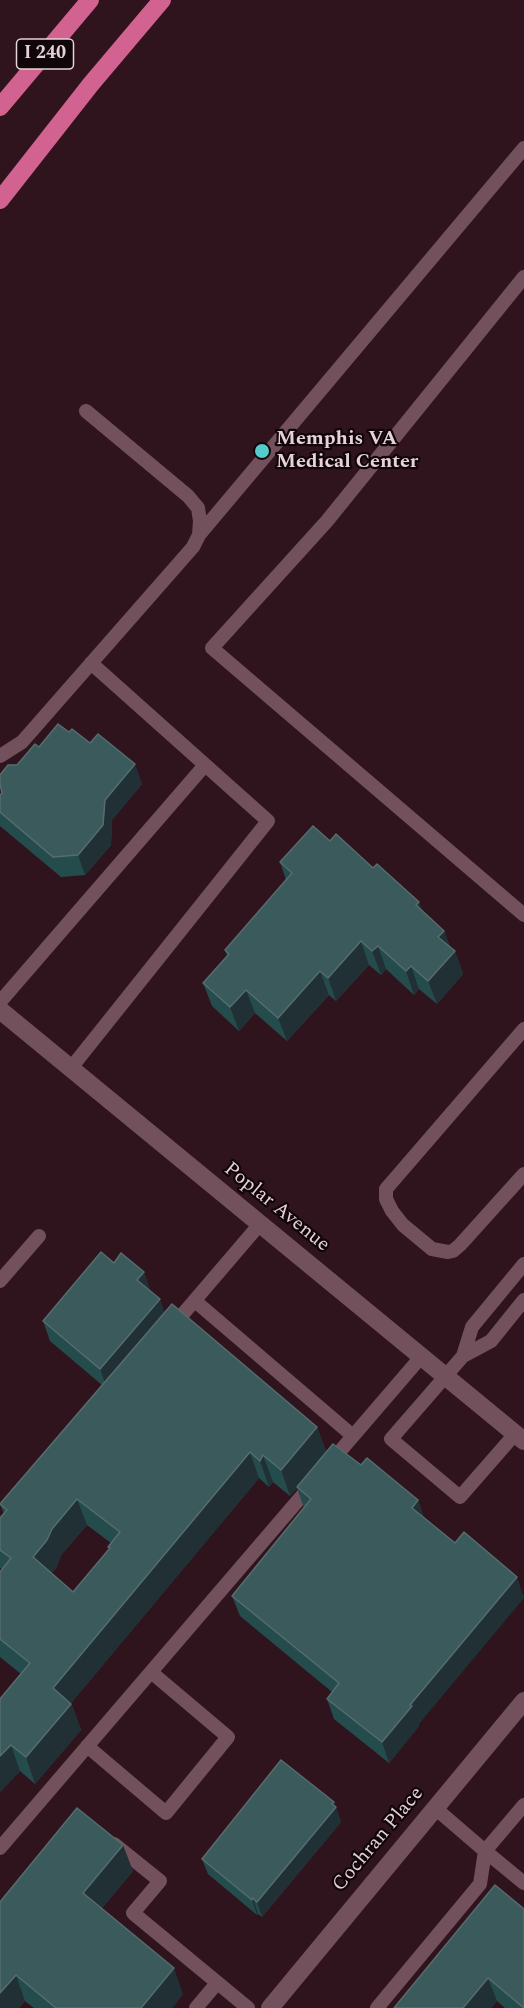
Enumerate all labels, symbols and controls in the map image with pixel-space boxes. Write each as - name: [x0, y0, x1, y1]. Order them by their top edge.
- road number: I 240: [16, 39, 74, 69]
- place label: Memphis VA Medical Center: [276, 428, 418, 475]
- marker: Memphis VA Medical Center: [253, 442, 271, 460]
- street label: Poplar Avenue: [218, 1158, 334, 1258]
- street label: Cochran Place: [328, 1783, 430, 1897]

